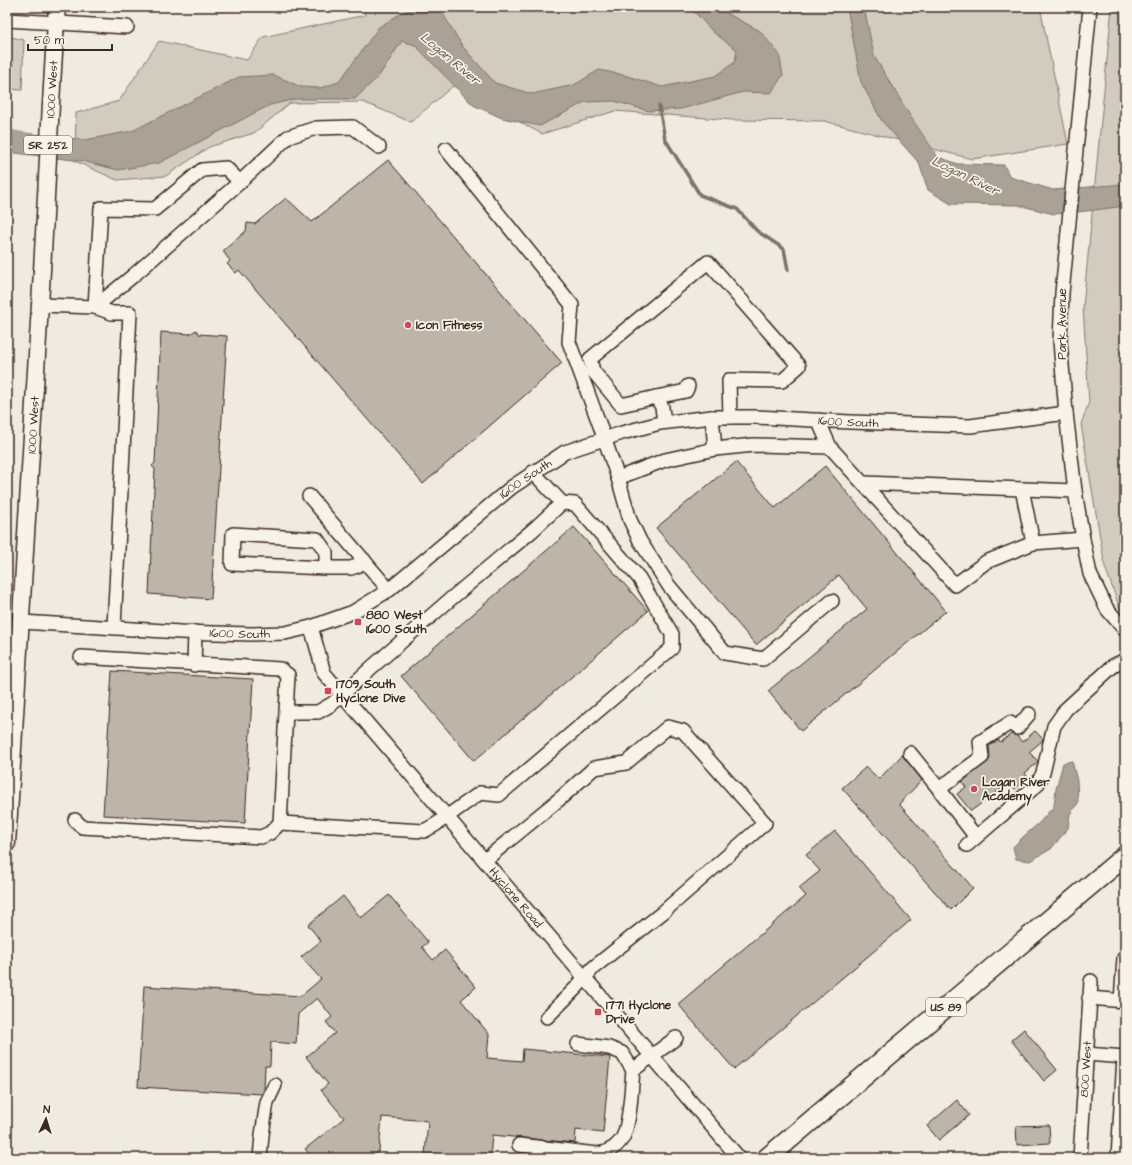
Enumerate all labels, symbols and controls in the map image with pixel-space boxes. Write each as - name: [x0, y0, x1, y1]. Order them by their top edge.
- scale bar: [28, 26, 112, 52]
- water label: Logan River: [416, 28, 486, 91]
- text: 50 m: [34, 32, 65, 49]
- street label: 1000 West: [42, 60, 62, 119]
- road number: SR 252: [24, 136, 72, 154]
- water label: Logan River: [928, 152, 1004, 202]
- street label: Park Avenue: [1054, 288, 1071, 360]
- place label: Icon Fitness: [416, 317, 482, 334]
- marker: Icon Fitness: [403, 320, 413, 330]
- street label: 1000 West: [24, 395, 44, 454]
- street label: 1600 South: [818, 412, 879, 432]
- street label: 1600 South: [496, 455, 555, 503]
- place label: 880 West 1600 South: [366, 607, 427, 638]
- marker: 880 West 1600 South: [353, 617, 363, 627]
- street label: 1600 South: [209, 625, 270, 643]
- place label: 1709 South Hyclone Dive: [336, 676, 406, 708]
- marker: 1709 South Hyclone Dive: [323, 686, 333, 696]
- place label: Logan River Academy: [982, 774, 1050, 806]
- marker: Logan River Academy: [969, 784, 979, 794]
- street label: Hyclone Road: [485, 864, 546, 932]
- place label: 1771 Hyclone Drive: [606, 997, 672, 1028]
- road number: US 89: [926, 998, 966, 1016]
- marker: 1771 Hyclone Drive: [593, 1007, 603, 1017]
- street label: 800 West: [1076, 1040, 1096, 1098]
- north arrow: [26, 1099, 66, 1139]
- text: N: [43, 1102, 51, 1117]

